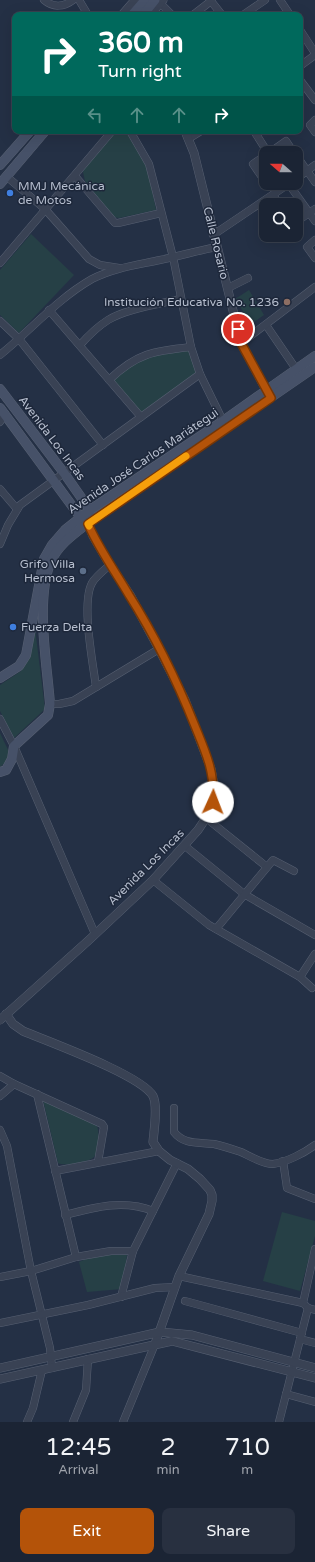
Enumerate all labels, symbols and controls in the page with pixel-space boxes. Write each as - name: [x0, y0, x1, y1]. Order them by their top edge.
- text: 360 m: [98, 26, 184, 60]
- icon: right: [32, 28, 84, 80]
- text: Turn right: [98, 60, 182, 82]
- icon: left: [84, 104, 106, 126]
- icon: ahead: [126, 104, 148, 126]
- icon: ahead: [168, 104, 190, 126]
- icon: right: [210, 104, 232, 126]
- north arrow: [259, 146, 303, 190]
- map controls: [259, 146, 303, 242]
- place label: MMJ Mecánica de Motos: [18, 179, 105, 207]
- marker: MMJ Mecánica de Motos: [5, 188, 15, 198]
- button: search: [259, 198, 303, 242]
- street label: Calle Rosario: [200, 205, 232, 281]
- place label: Institución Educativa No. 1236: [104, 295, 279, 309]
- marker: Institución Educativa No. 1236: [282, 297, 292, 307]
- pin: [221, 312, 255, 346]
- icon: arrive: [227, 318, 249, 340]
- street label: Avenida Los Incas: [16, 393, 88, 483]
- street label: Avenida José Carlos Mariátegui: [65, 405, 221, 517]
- place label: Grifo Villa Hermosa: [20, 557, 75, 585]
- marker: Grifo Villa Hermosa: [78, 566, 88, 576]
- place label: Fuerza Delta: [21, 620, 92, 634]
- marker: Fuerza Delta: [8, 622, 18, 632]
- position arrow: [192, 781, 234, 823]
- street label: Avenida Los Incas: [105, 826, 187, 908]
- text: 12:45: [45, 1433, 112, 1462]
- text: 2: [161, 1433, 176, 1462]
- text: 710: [225, 1433, 270, 1462]
- text: Arrival: [58, 1462, 98, 1478]
- text: min: [157, 1462, 180, 1478]
- text: m: [241, 1462, 253, 1478]
- button: Exit: [20, 1508, 154, 1554]
- button: Share: [162, 1508, 295, 1554]

